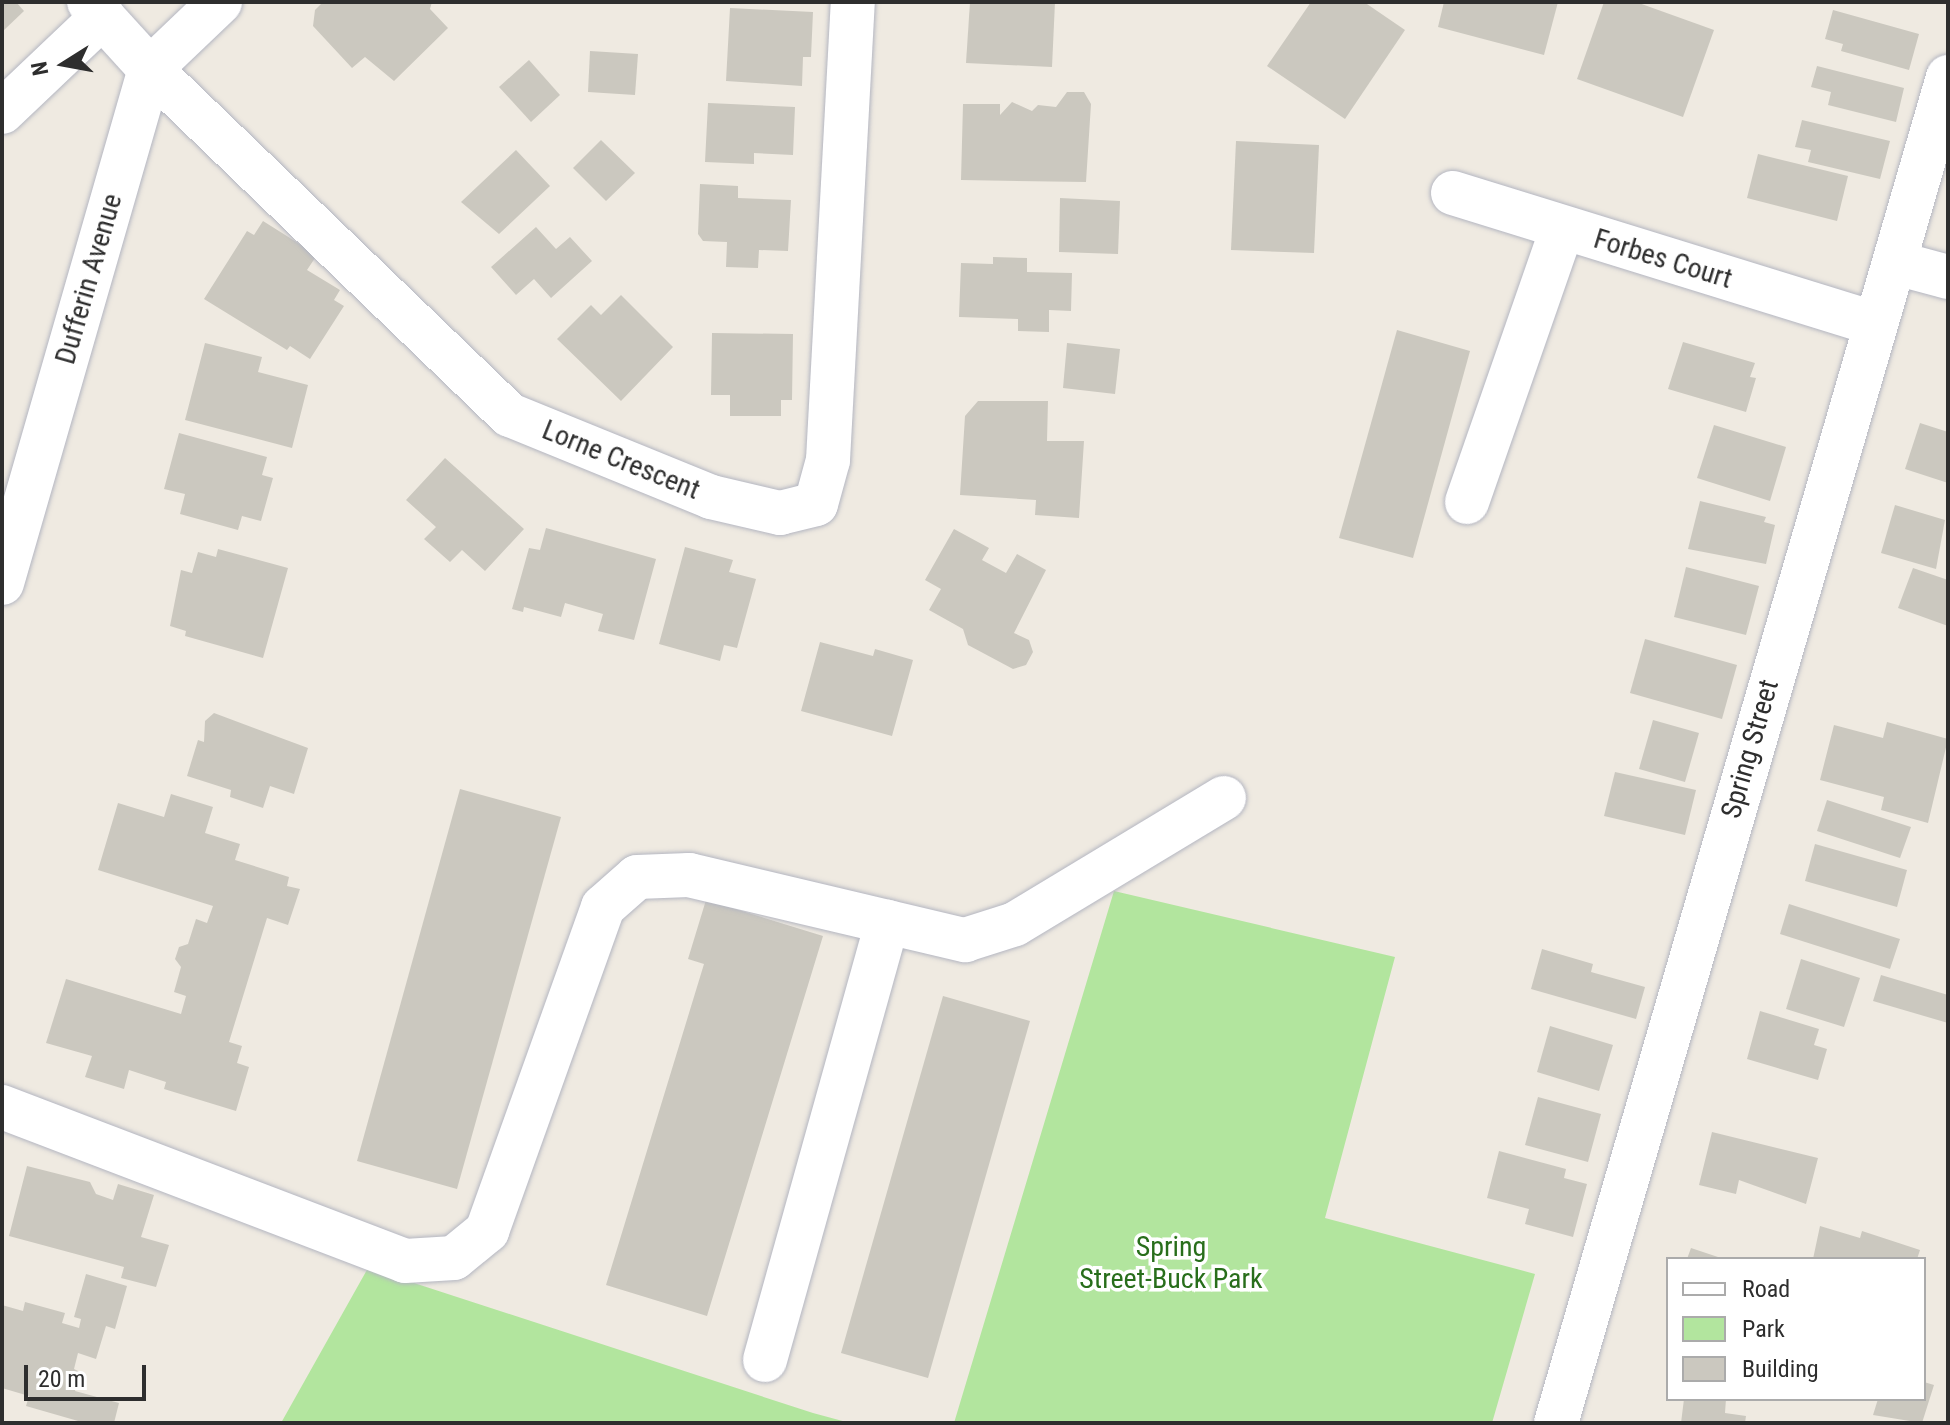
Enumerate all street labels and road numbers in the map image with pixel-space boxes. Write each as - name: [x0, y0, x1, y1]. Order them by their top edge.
- street label: Dufferin Avenue: [49, 190, 129, 368]
- street label: Forbes Court: [1590, 222, 1736, 296]
- street label: Lorne Crescent: [537, 413, 705, 507]
- street label: Spring Street: [1714, 676, 1786, 822]

